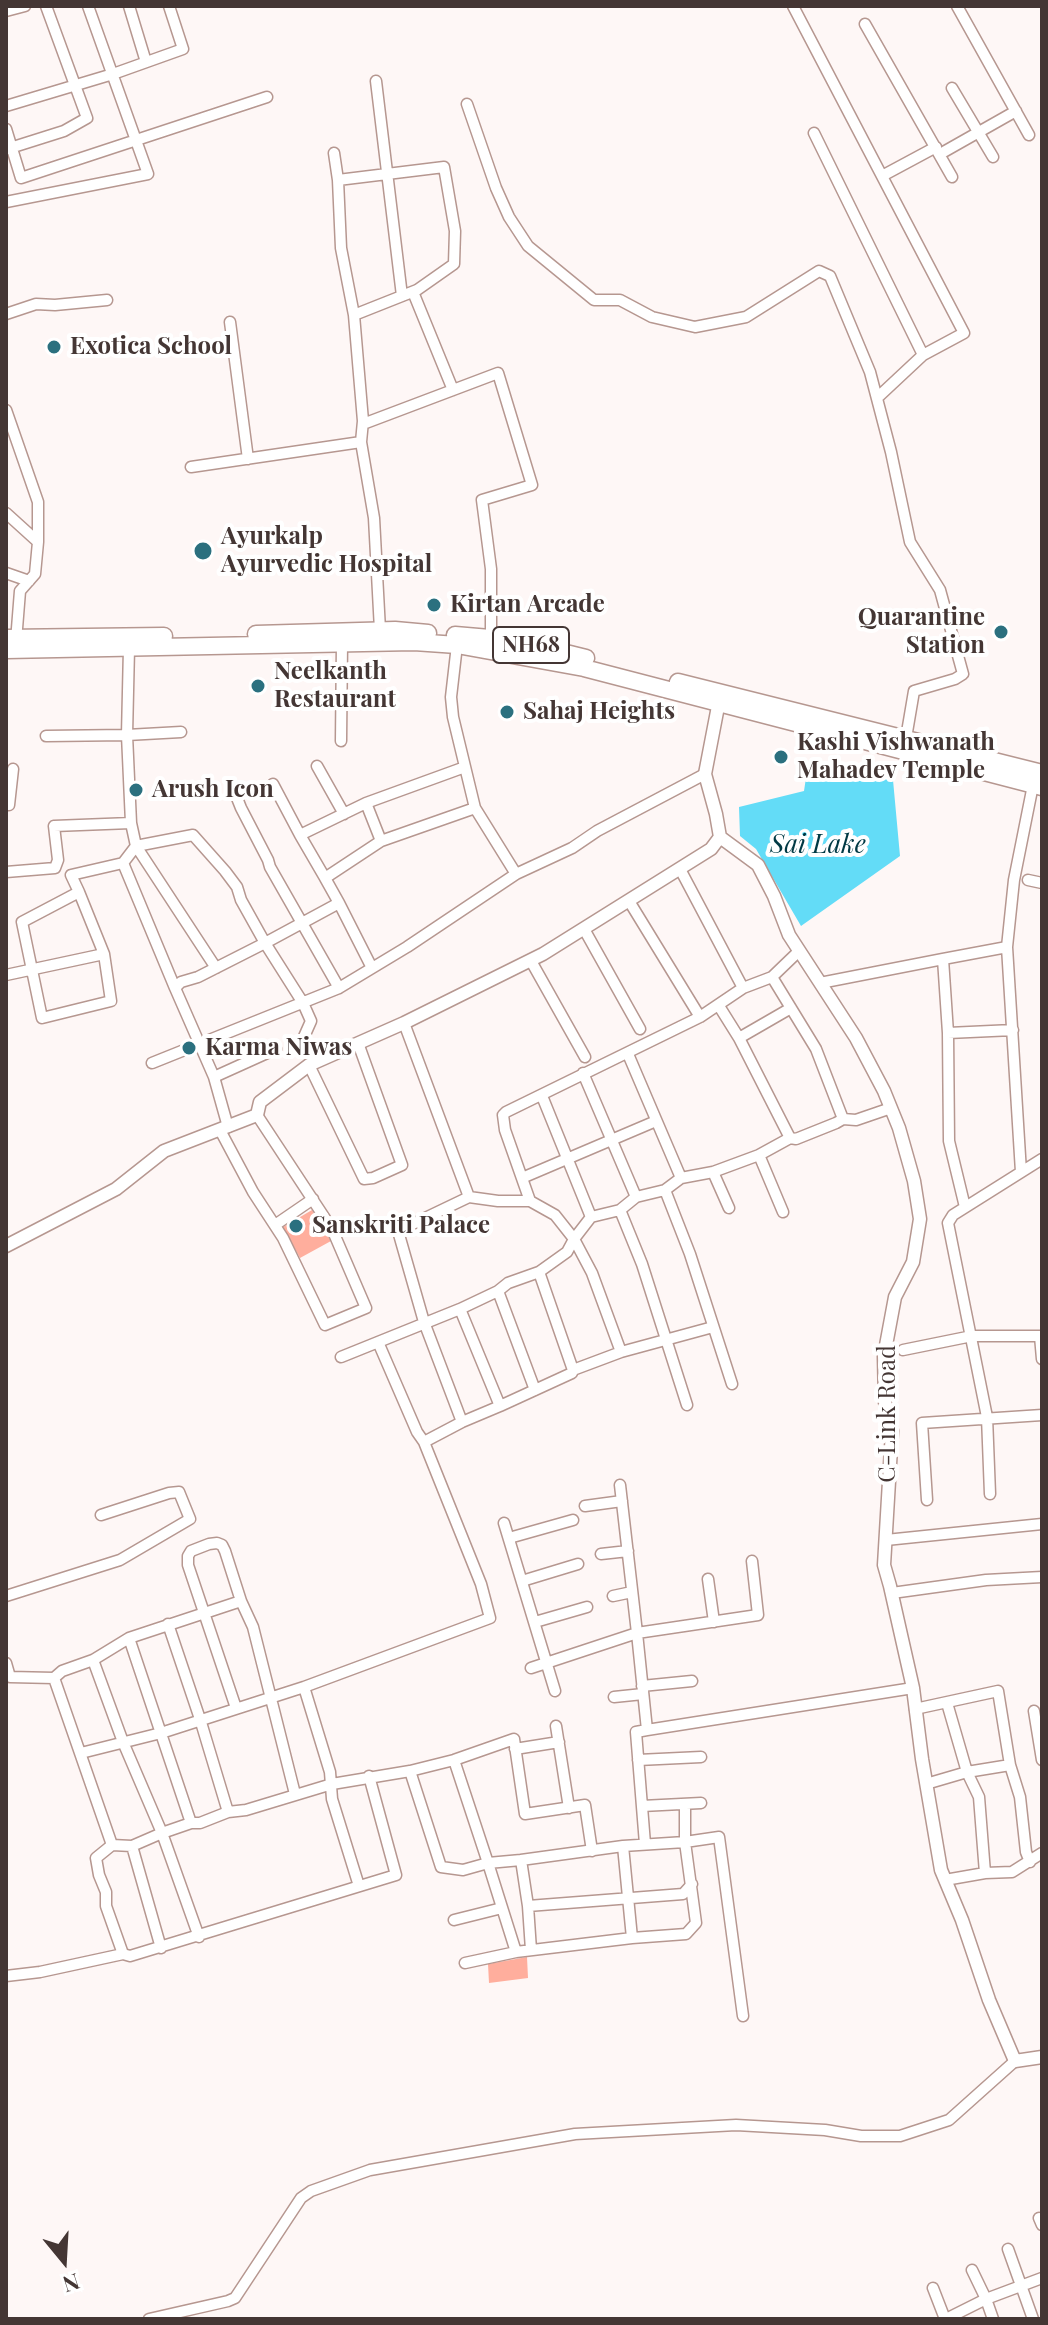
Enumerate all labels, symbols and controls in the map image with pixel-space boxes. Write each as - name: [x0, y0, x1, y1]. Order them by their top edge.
- place label: Exotica School: [70, 333, 232, 361]
- marker: Exotica School: [45, 338, 63, 356]
- place label: Ayurkalp Ayurvedic Hospital: [221, 523, 432, 579]
- marker: Ayurkalp Ayurvedic Hospital: [192, 540, 214, 562]
- place label: Kirtan Arcade: [450, 591, 605, 619]
- marker: Kirtan Arcade: [425, 596, 443, 614]
- place label: Quarantine Station: [858, 604, 985, 660]
- marker: Quarantine Station: [992, 623, 1010, 641]
- road number: NH68: [493, 627, 569, 663]
- place label: Neelkanth Restaurant: [274, 658, 396, 714]
- marker: Neelkanth Restaurant: [249, 677, 267, 695]
- place label: Sahaj Heights: [523, 698, 675, 726]
- marker: Sahaj Heights: [498, 703, 516, 721]
- place label: Kashi Vishwanath Mahadev Temple: [797, 729, 995, 785]
- marker: Kashi Vishwanath Mahadev Temple: [772, 748, 790, 766]
- place label: Arush Icon: [152, 776, 274, 804]
- marker: Arush Icon: [127, 781, 145, 799]
- water label: Sai Lake: [770, 829, 866, 861]
- place label: Karma Niwas: [205, 1034, 352, 1062]
- marker: Karma Niwas: [180, 1039, 198, 1057]
- place label: Sanskriti Palace: [312, 1212, 490, 1240]
- marker: Sanskriti Palace: [287, 1217, 305, 1235]
- street label: C-Link Road: [874, 1345, 902, 1483]
- north arrow: [24, 2221, 104, 2301]
- text: N: [59, 2267, 84, 2301]

